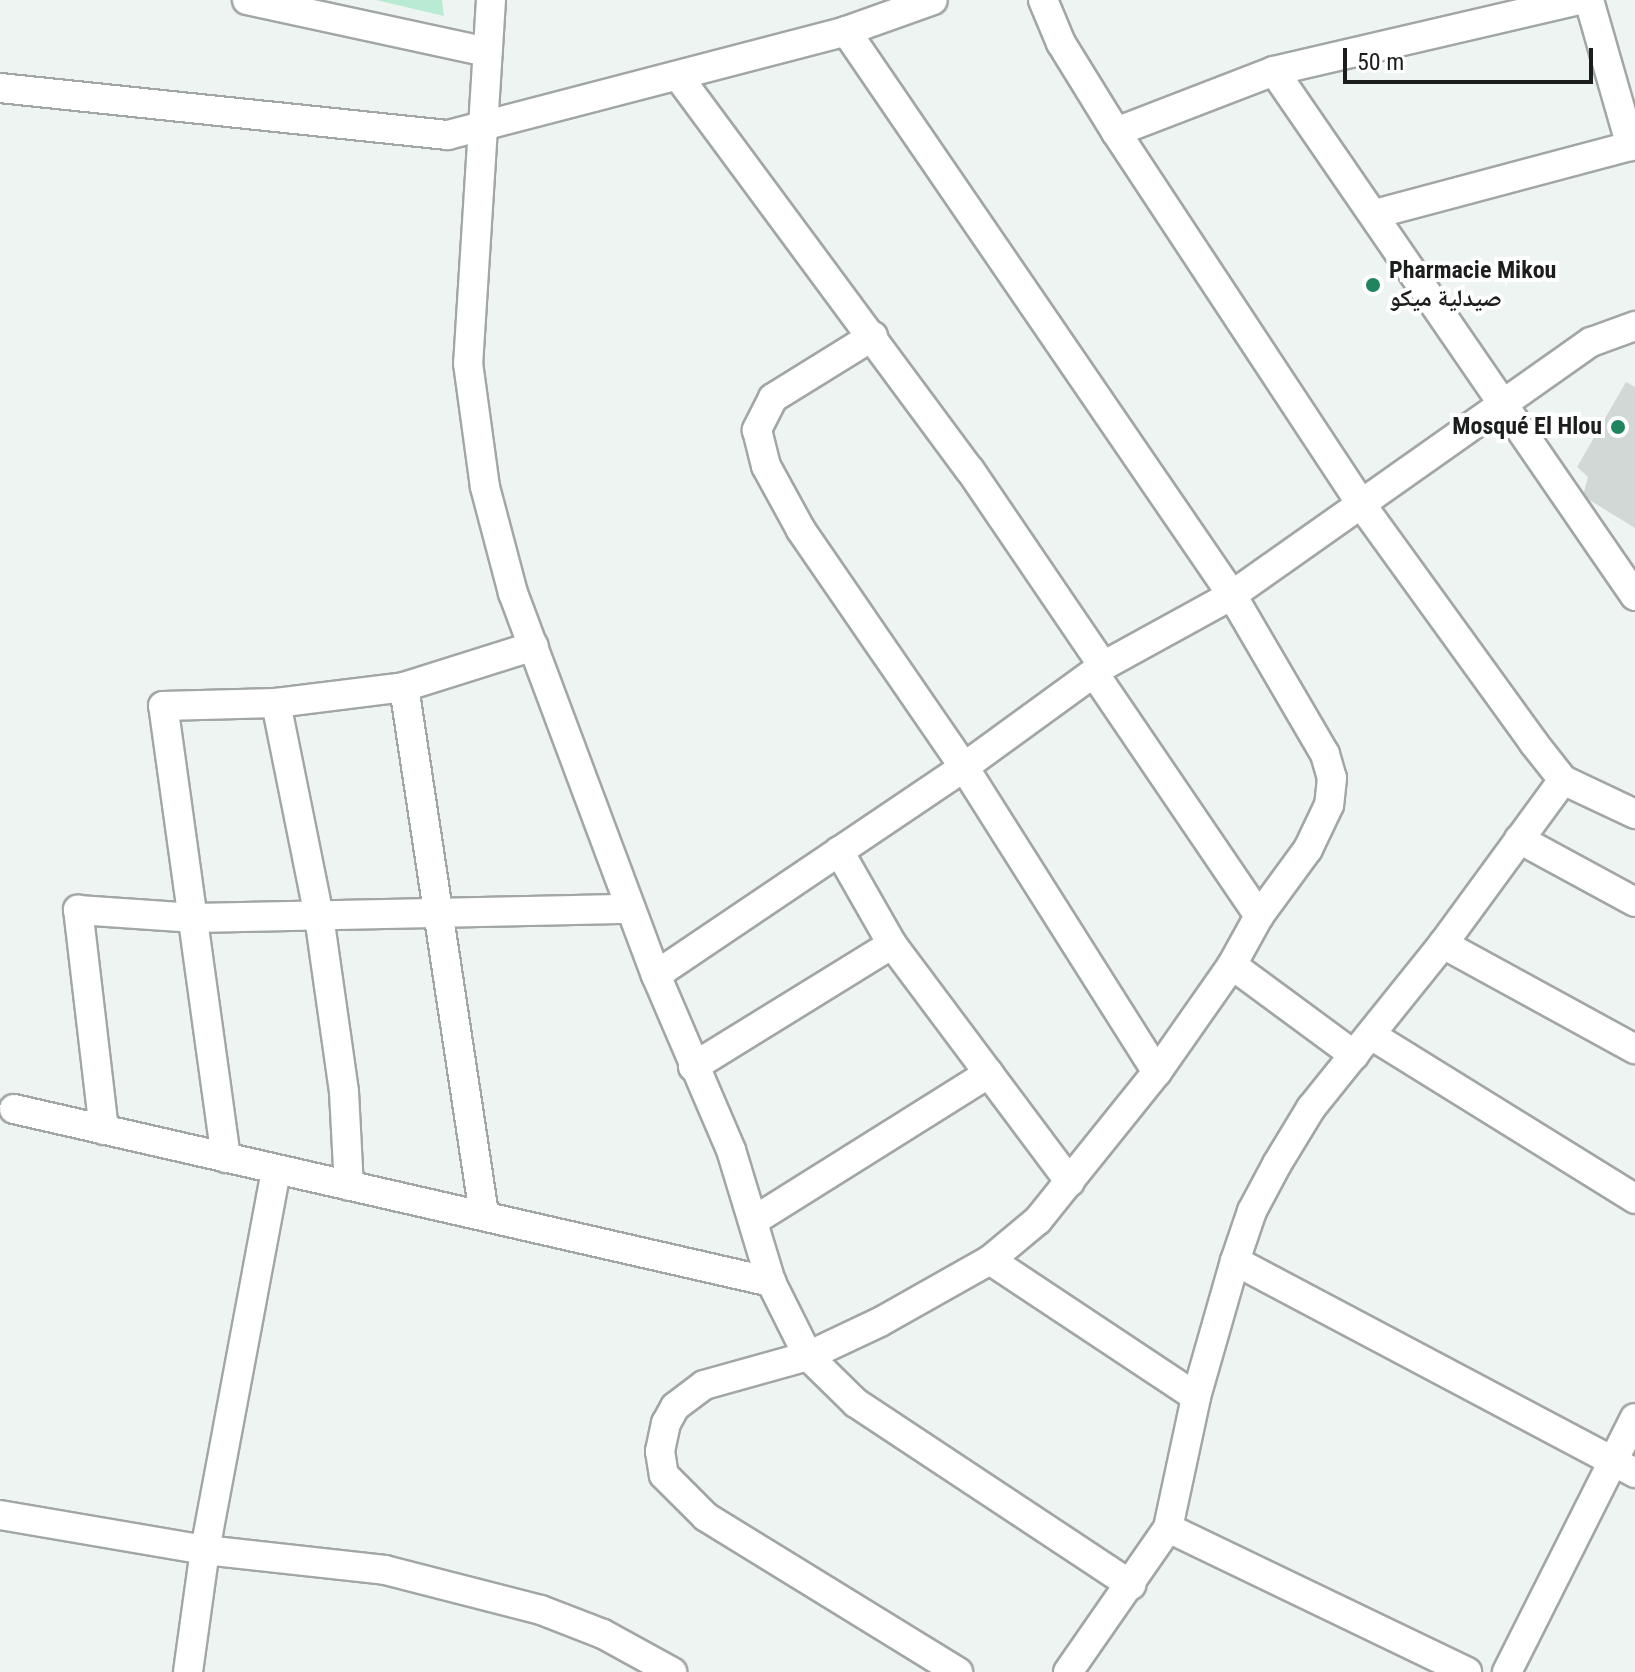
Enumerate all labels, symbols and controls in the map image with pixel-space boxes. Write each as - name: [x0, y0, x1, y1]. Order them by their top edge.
- scale bar: [1347, 32, 1597, 82]
- text: 50 m: [1357, 48, 1404, 76]
- place label: Pharmacie Mikou صيدلية ميكو: [1389, 257, 1556, 313]
- marker: Pharmacie Mikou صيدلية ميكو: [1364, 276, 1382, 294]
- place label: Mosqué El Hlou: [1452, 413, 1602, 441]
- marker: Mosqué El Hlou: [1609, 418, 1627, 436]

